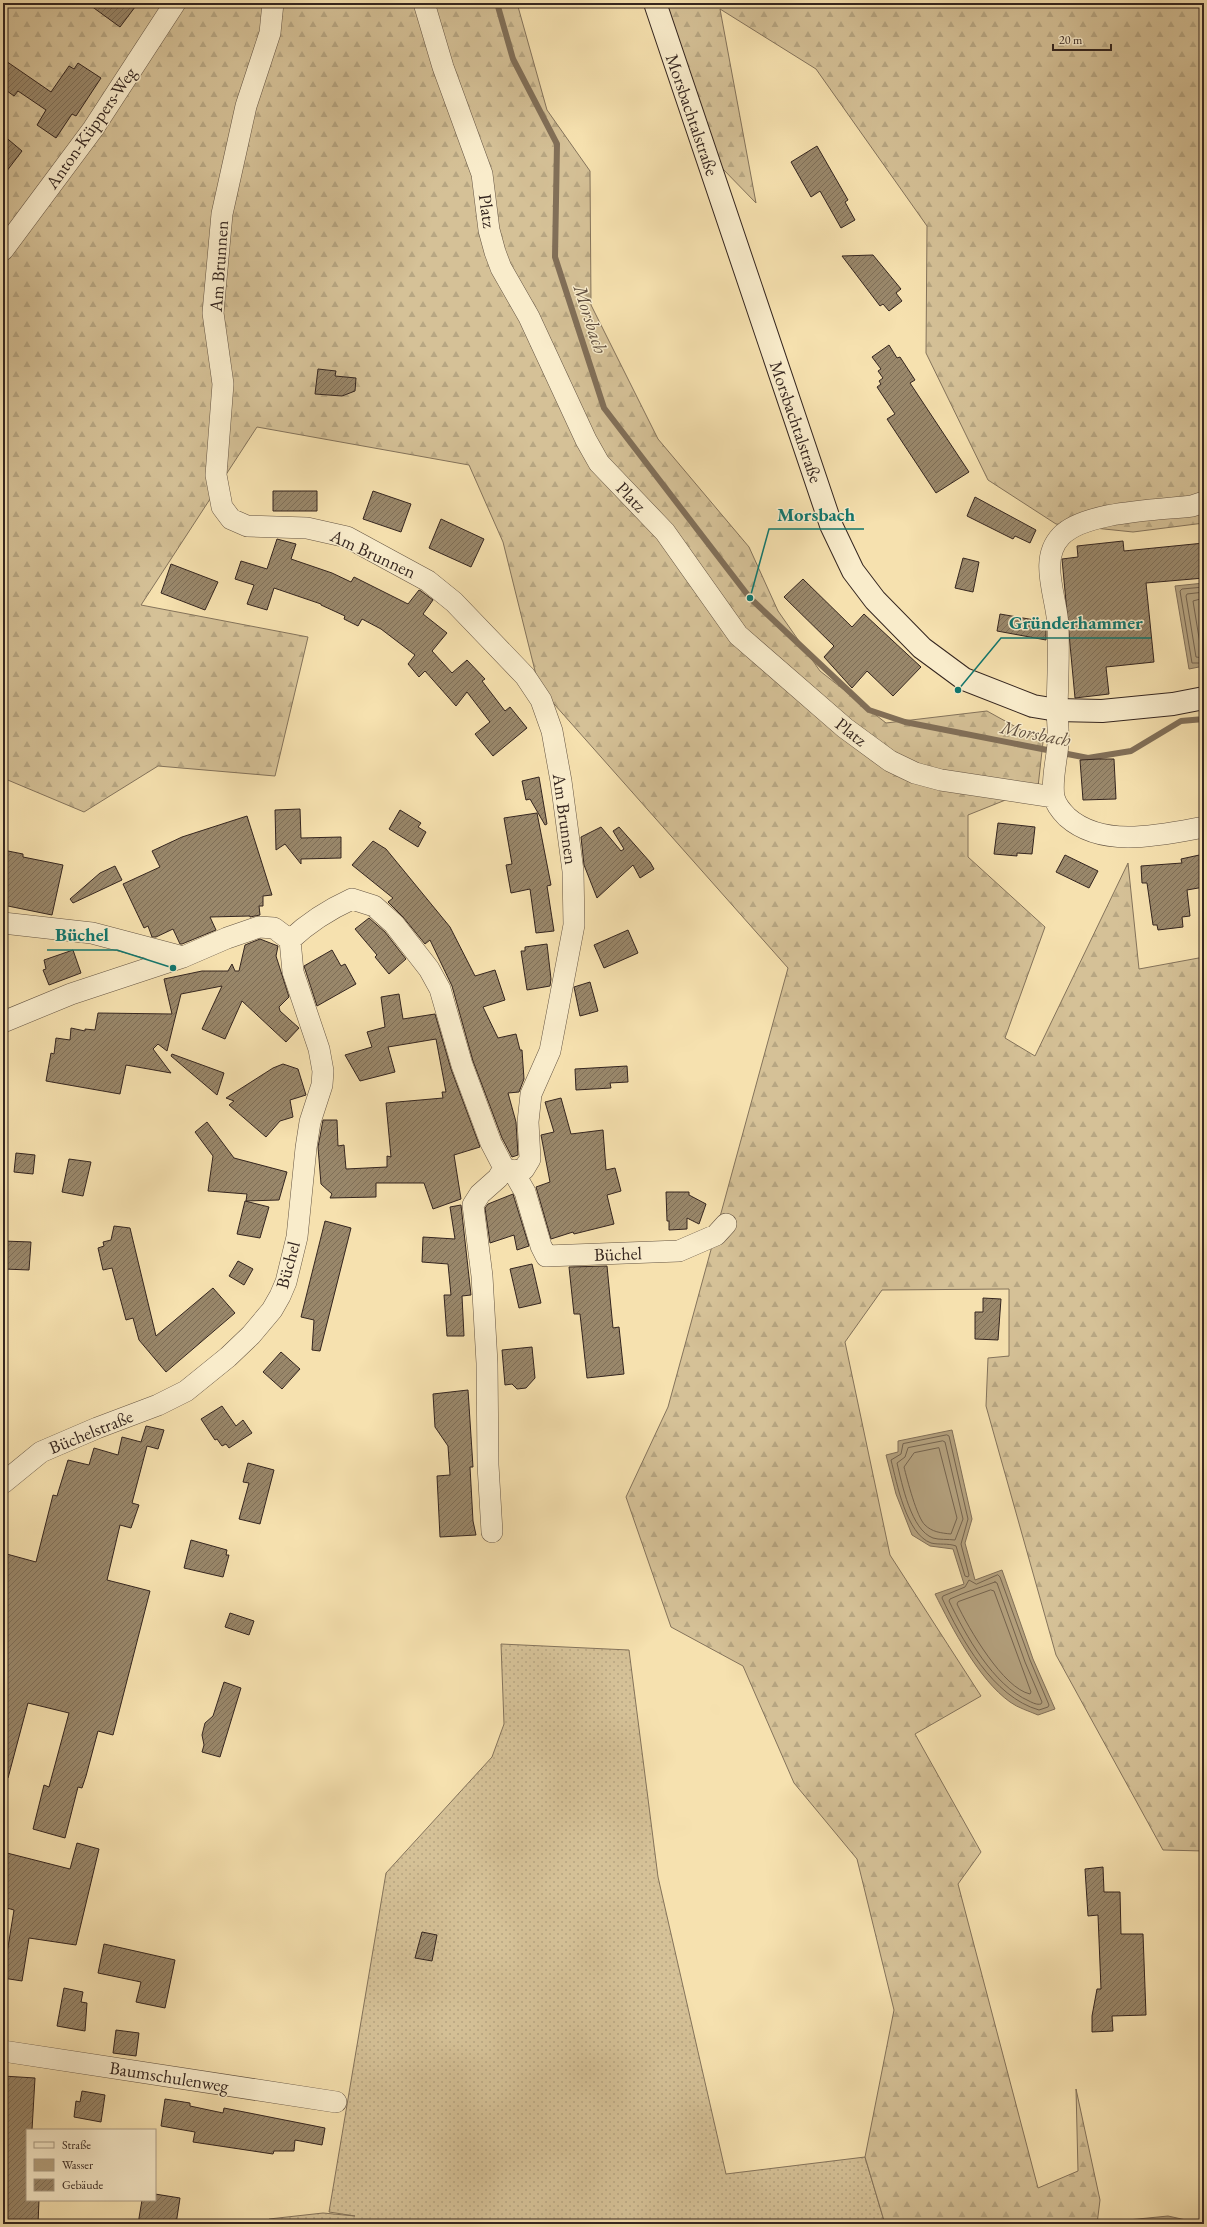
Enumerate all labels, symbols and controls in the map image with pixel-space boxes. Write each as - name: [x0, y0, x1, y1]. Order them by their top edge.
- scale bar: [1053, 26, 1111, 52]
- text: 20 m: [1059, 32, 1083, 48]
- street label: Morsbachtalstraße: [661, 51, 724, 179]
- street label: Anton-Küppers-Weg: [39, 62, 141, 194]
- street label: Platz: [474, 193, 501, 230]
- street label: Am Brunnen: [204, 219, 233, 313]
- water label: Morsbach: [567, 281, 613, 357]
- street label: Morsbachtalstraße: [765, 358, 828, 486]
- street label: Platz: [611, 476, 652, 517]
- callout: Morsbach: [769, 498, 864, 529]
- text: Morsbach: [777, 502, 855, 527]
- street label: Am Brunnen: [326, 523, 420, 584]
- callout: Gründerhammer: [1001, 607, 1151, 638]
- text: Gründerhammer: [1009, 610, 1143, 635]
- street label: Platz: [831, 712, 872, 751]
- water label: Morsbach: [998, 714, 1073, 753]
- street label: Am Brunnen: [548, 771, 583, 866]
- callout: Büchel: [47, 919, 117, 950]
- text: Büchel: [55, 922, 110, 947]
- street label: Büchel: [270, 1239, 305, 1291]
- street label: Büchel: [594, 1241, 642, 1266]
- street label: Büchelstraße: [45, 1404, 136, 1459]
- street label: Baumschulenweg: [108, 2056, 230, 2097]
- legend: [26, 2129, 156, 2201]
- text: Straße: [62, 2137, 91, 2153]
- text: Wasser: [62, 2157, 93, 2173]
- text: Gebäude: [62, 2177, 104, 2193]

